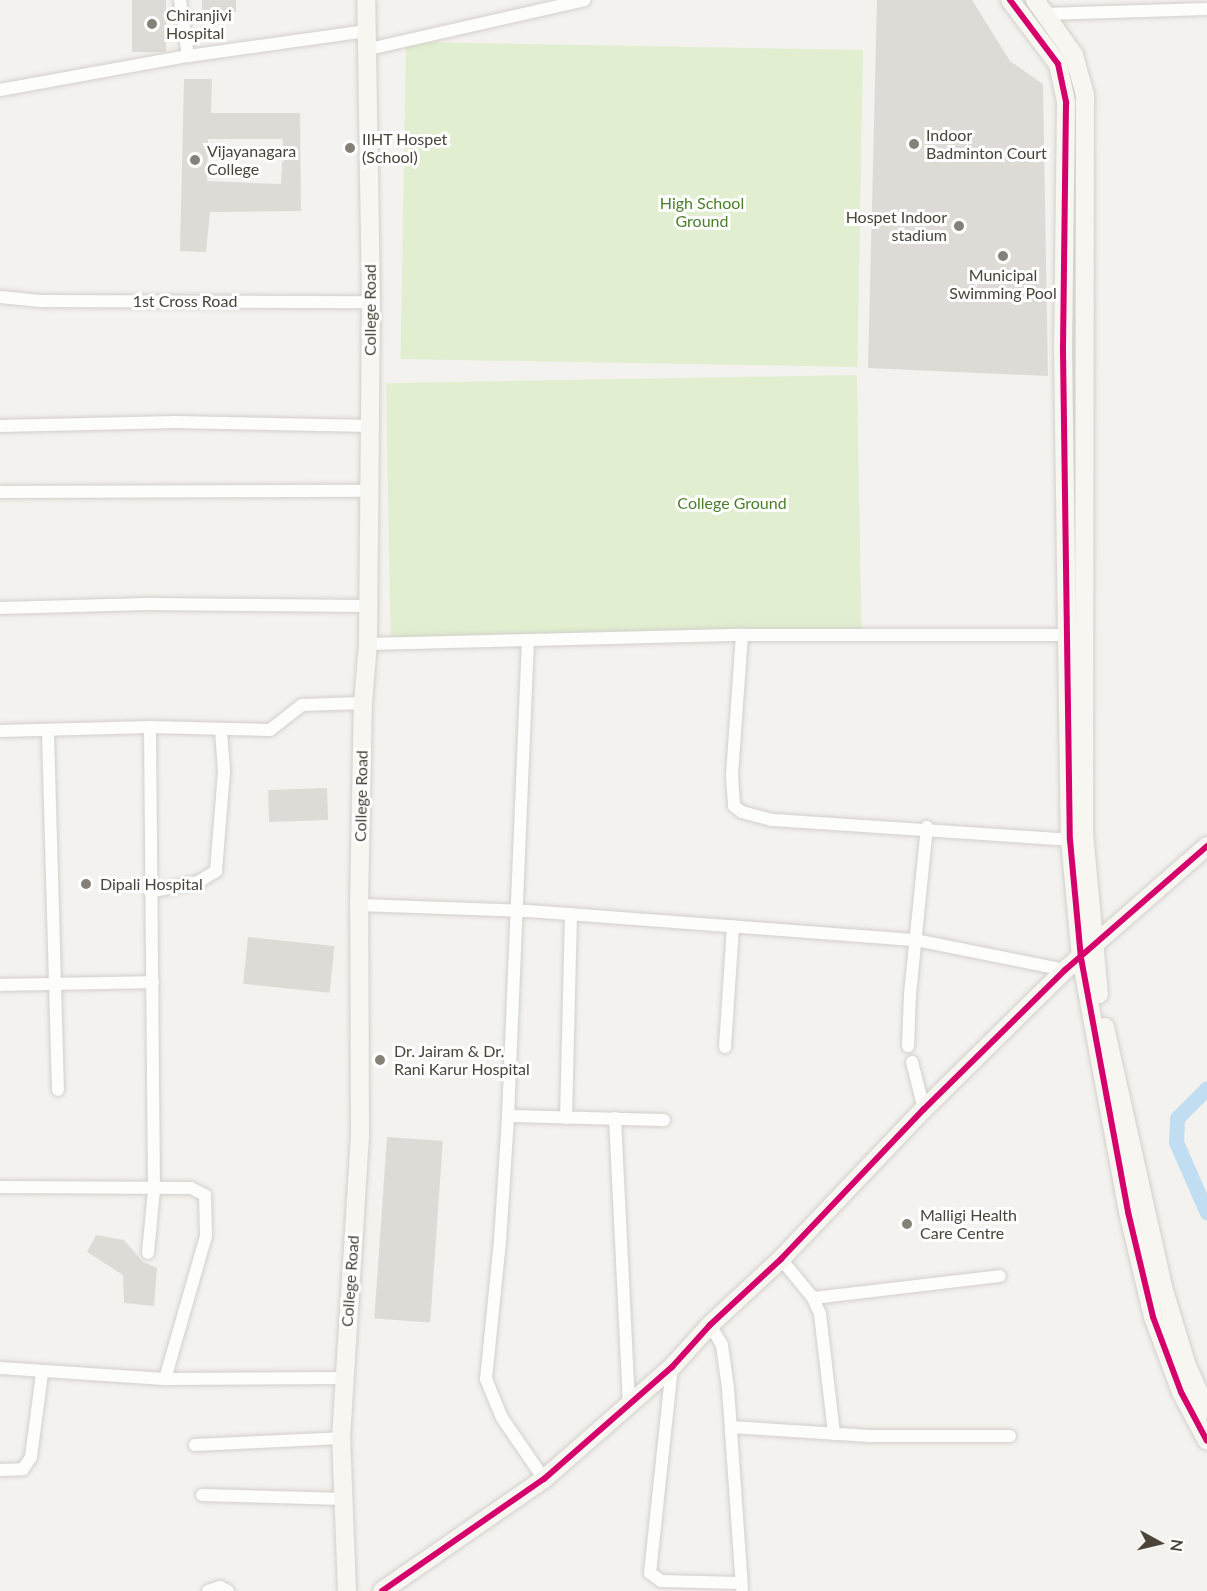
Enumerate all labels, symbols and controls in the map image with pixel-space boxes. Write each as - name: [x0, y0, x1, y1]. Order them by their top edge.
- place label: Chiranjivi Hospital: [166, 5, 232, 43]
- marker: Chiranjivi Hospital: [143, 15, 161, 33]
- place label: Indoor Badminton Court: [926, 125, 1047, 163]
- place label: IIHT Hospet (School): [362, 129, 448, 167]
- marker: Indoor Badminton Court: [907, 137, 921, 151]
- place label: Vijayanagara College: [207, 141, 296, 179]
- marker: IIHT Hospet (School): [343, 141, 357, 155]
- marker: Vijayanagara College: [188, 153, 202, 167]
- park label: High School Ground: [660, 193, 744, 231]
- place label: Hospet Indoor stadium: [846, 207, 947, 245]
- marker: Hospet Indoor stadium: [952, 219, 966, 233]
- marker: Municipal Swimming Pool: [996, 249, 1010, 263]
- street label: College Road: [360, 264, 380, 356]
- place label: Municipal Swimming Pool: [949, 265, 1057, 303]
- street label: 1st Cross Road: [133, 291, 237, 311]
- park label: College Ground: [677, 493, 787, 513]
- street label: College Road: [351, 750, 371, 842]
- place label: Dipali Hospital: [100, 874, 203, 894]
- marker: Dipali Hospital: [77, 875, 95, 893]
- place label: Dr. Jairam & Dr. Rani Karur Hospital: [394, 1041, 530, 1079]
- marker: Dr. Jairam & Dr. Rani Karur Hospital: [371, 1051, 389, 1069]
- place label: Malligi Health Care Centre: [920, 1205, 1017, 1243]
- marker: Malligi Health Care Centre: [898, 1215, 916, 1233]
- street label: College Road: [337, 1235, 363, 1327]
- north arrow: [1129, 1513, 1189, 1573]
- text: N: [1167, 1538, 1188, 1553]

